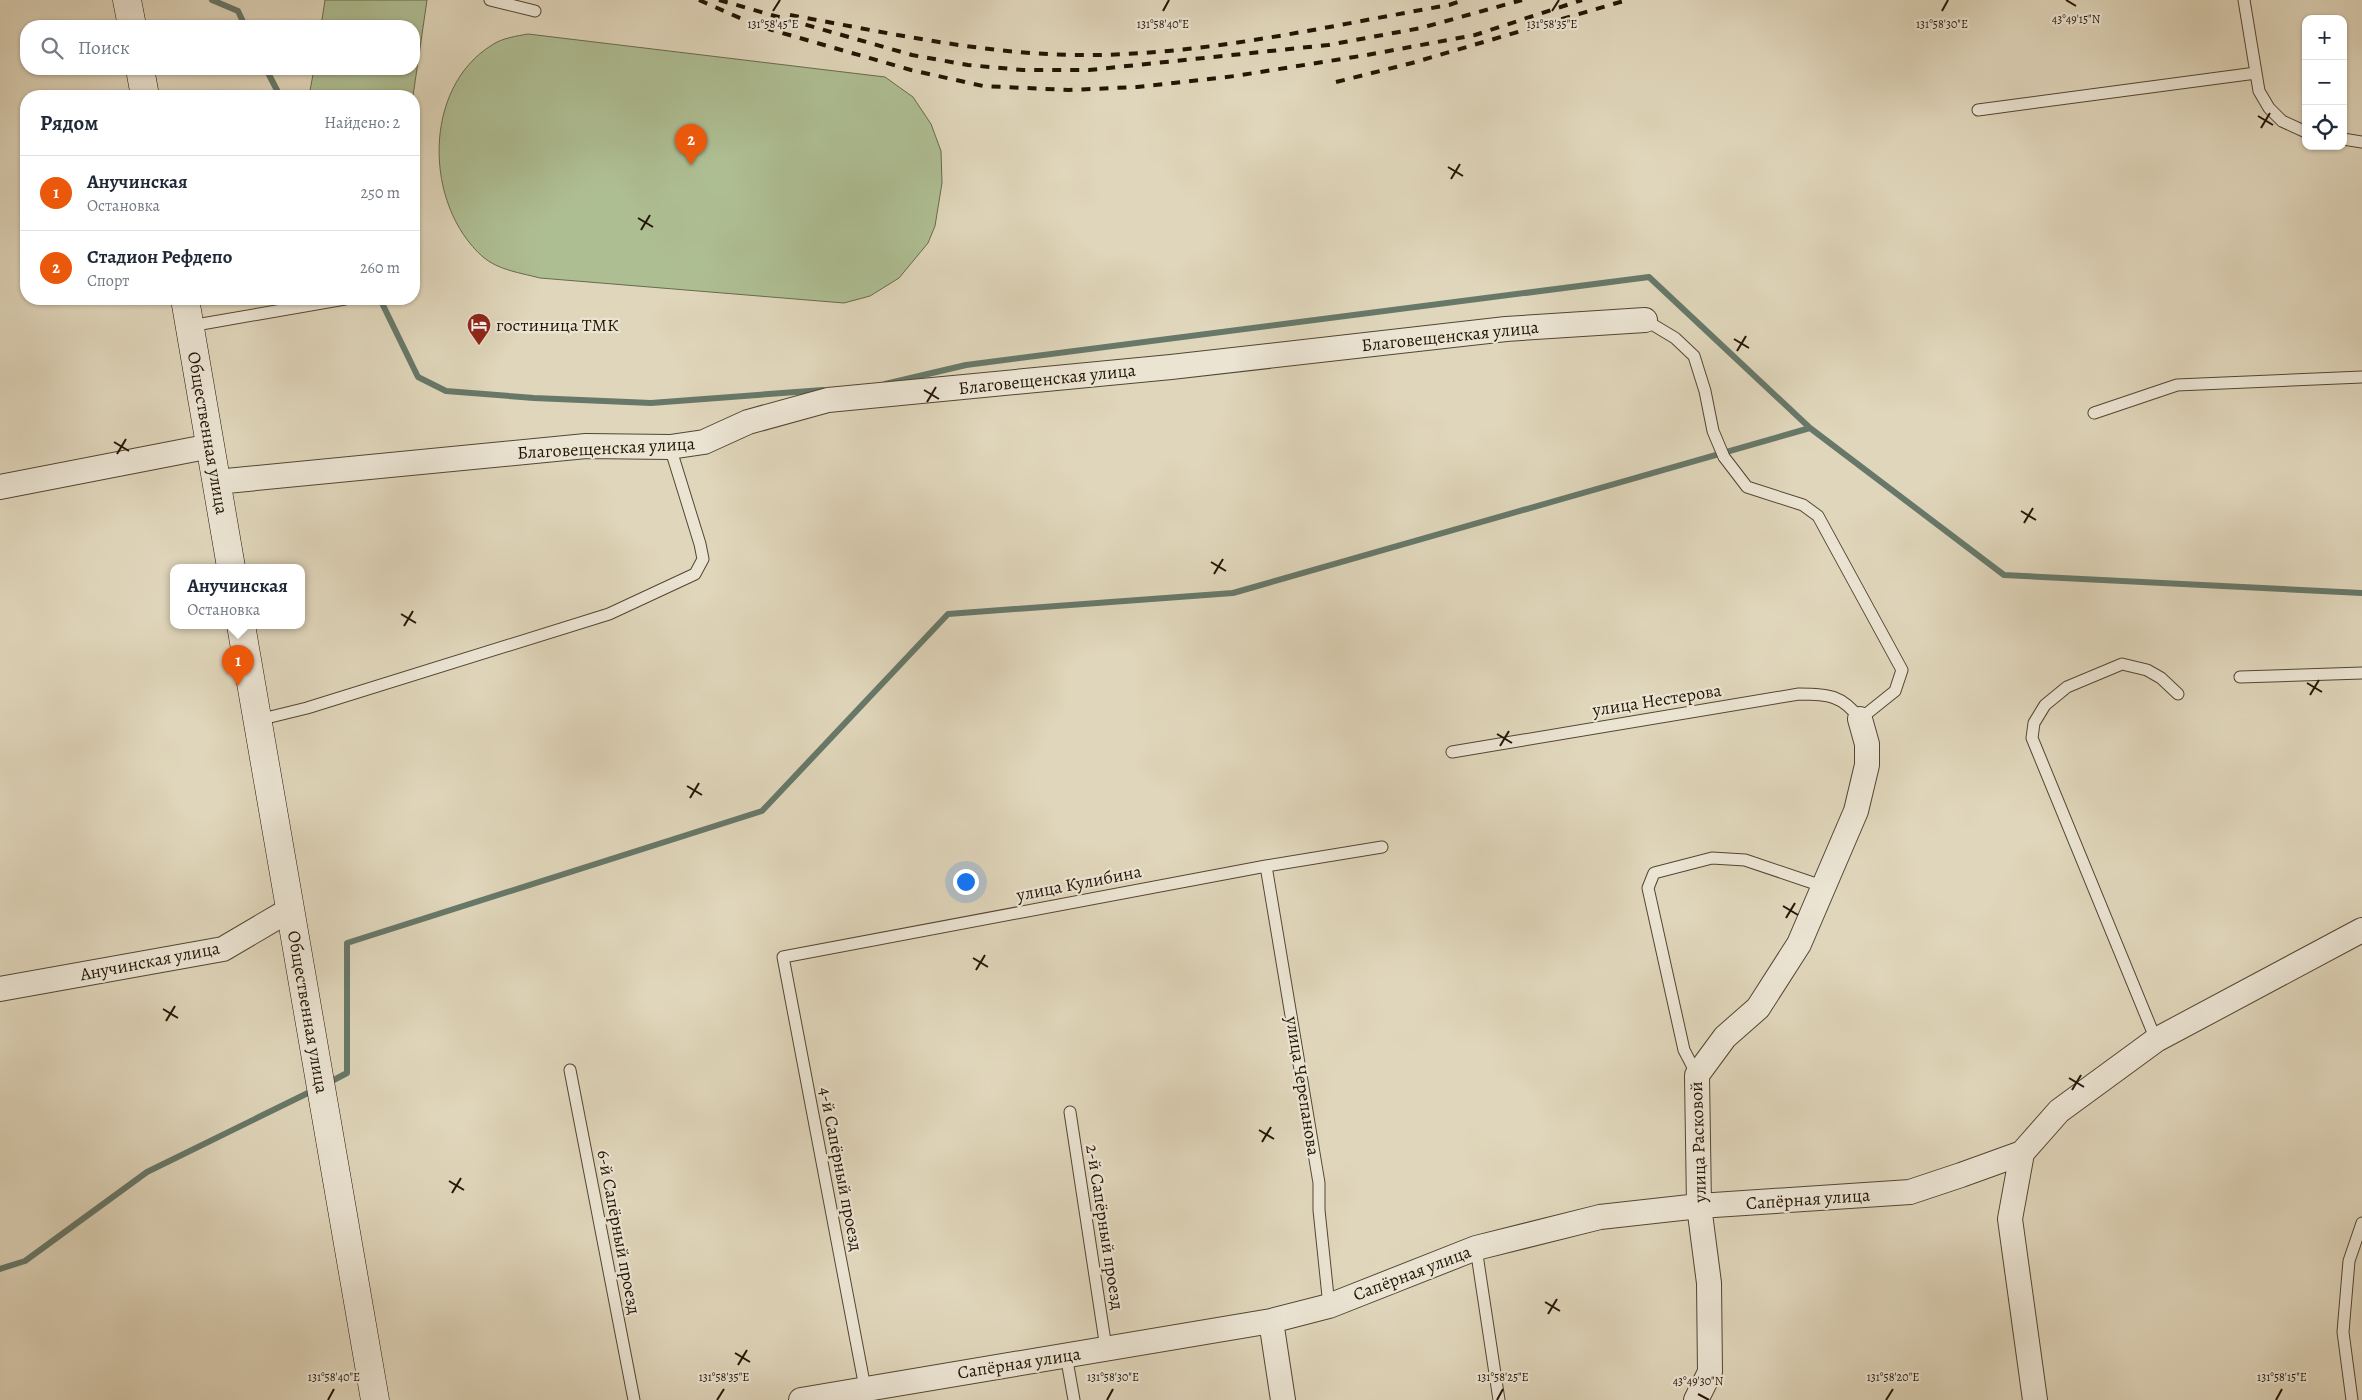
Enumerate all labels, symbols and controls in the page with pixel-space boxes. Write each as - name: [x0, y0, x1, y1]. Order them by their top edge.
- text: 43°49'15"N: [2052, 11, 2101, 27]
- map controls: [2302, 15, 2347, 150]
- button: +: [2302, 15, 2347, 60]
- text: 131°58'45"E: [747, 16, 799, 32]
- text: 131°58'40"E: [1137, 16, 1189, 32]
- text: 131°58'35"E: [1527, 16, 1577, 32]
- text: 131°58'30"E: [1916, 16, 1968, 32]
- search box: [20, 20, 420, 75]
- icon: search: [38, 34, 66, 62]
- text: Поиск: [78, 35, 130, 61]
- button: −: [2302, 60, 2347, 105]
- button: locate: [2302, 105, 2347, 150]
- text: Рядом: [40, 109, 98, 137]
- text: Найдено: 2: [324, 112, 400, 134]
- pin: 2: [675, 124, 707, 165]
- text: Анучинская: [87, 169, 188, 195]
- text: 1: [53, 182, 59, 204]
- text: 250 m: [361, 182, 400, 204]
- text: Остановка: [87, 195, 160, 217]
- text: Стадион Рефдепо: [87, 244, 232, 270]
- text: 2: [52, 257, 60, 279]
- text: 260 m: [360, 257, 400, 279]
- text: Спорт: [87, 270, 129, 292]
- hotel icon: гостиница ТМК: [466, 312, 492, 346]
- place label: гостиница ТМК: [496, 313, 619, 337]
- street label: Благовещенская улица: [1360, 315, 1541, 357]
- street label: Общественная улица: [182, 350, 234, 517]
- street label: Благовещенская улица: [957, 358, 1138, 400]
- street label: Благовещенская улица: [516, 431, 696, 465]
- popup: [170, 564, 305, 629]
- text: Анучинская: [187, 573, 288, 599]
- text: Остановка: [187, 599, 260, 621]
- pin: 1: [222, 645, 254, 686]
- street label: улица Нестерова: [1590, 678, 1724, 722]
- street label: улица Кулибина: [1013, 859, 1144, 907]
- your location: [953, 869, 979, 895]
- street label: Общественная улица: [282, 929, 334, 1096]
- street label: Анучинская улица: [77, 936, 223, 986]
- street label: улица Черепанова: [1280, 1014, 1326, 1158]
- street label: улица Расковой: [1684, 1081, 1712, 1204]
- street label: 4-й Сапёрный проезд: [813, 1085, 869, 1253]
- street label: 2-й Сапёрный проезд: [1080, 1143, 1130, 1312]
- street label: 6-й Сапёрный проезд: [591, 1148, 647, 1316]
- street label: Сапёрная улица: [1745, 1183, 1872, 1215]
- street label: Сапёрная улица: [1350, 1239, 1475, 1307]
- street label: Сапёрная улица: [956, 1341, 1083, 1385]
- text: 131°58'40"E: [308, 1369, 360, 1385]
- text: 131°58'35"E: [699, 1369, 749, 1385]
- text: 131°58'30"E: [1087, 1369, 1139, 1385]
- text: 131°58'25"E: [1477, 1369, 1529, 1385]
- text: 131°58'20"E: [1867, 1369, 1919, 1385]
- text: 131°58'15"E: [2257, 1369, 2307, 1385]
- text: 43°49'30"N: [1673, 1373, 1724, 1389]

